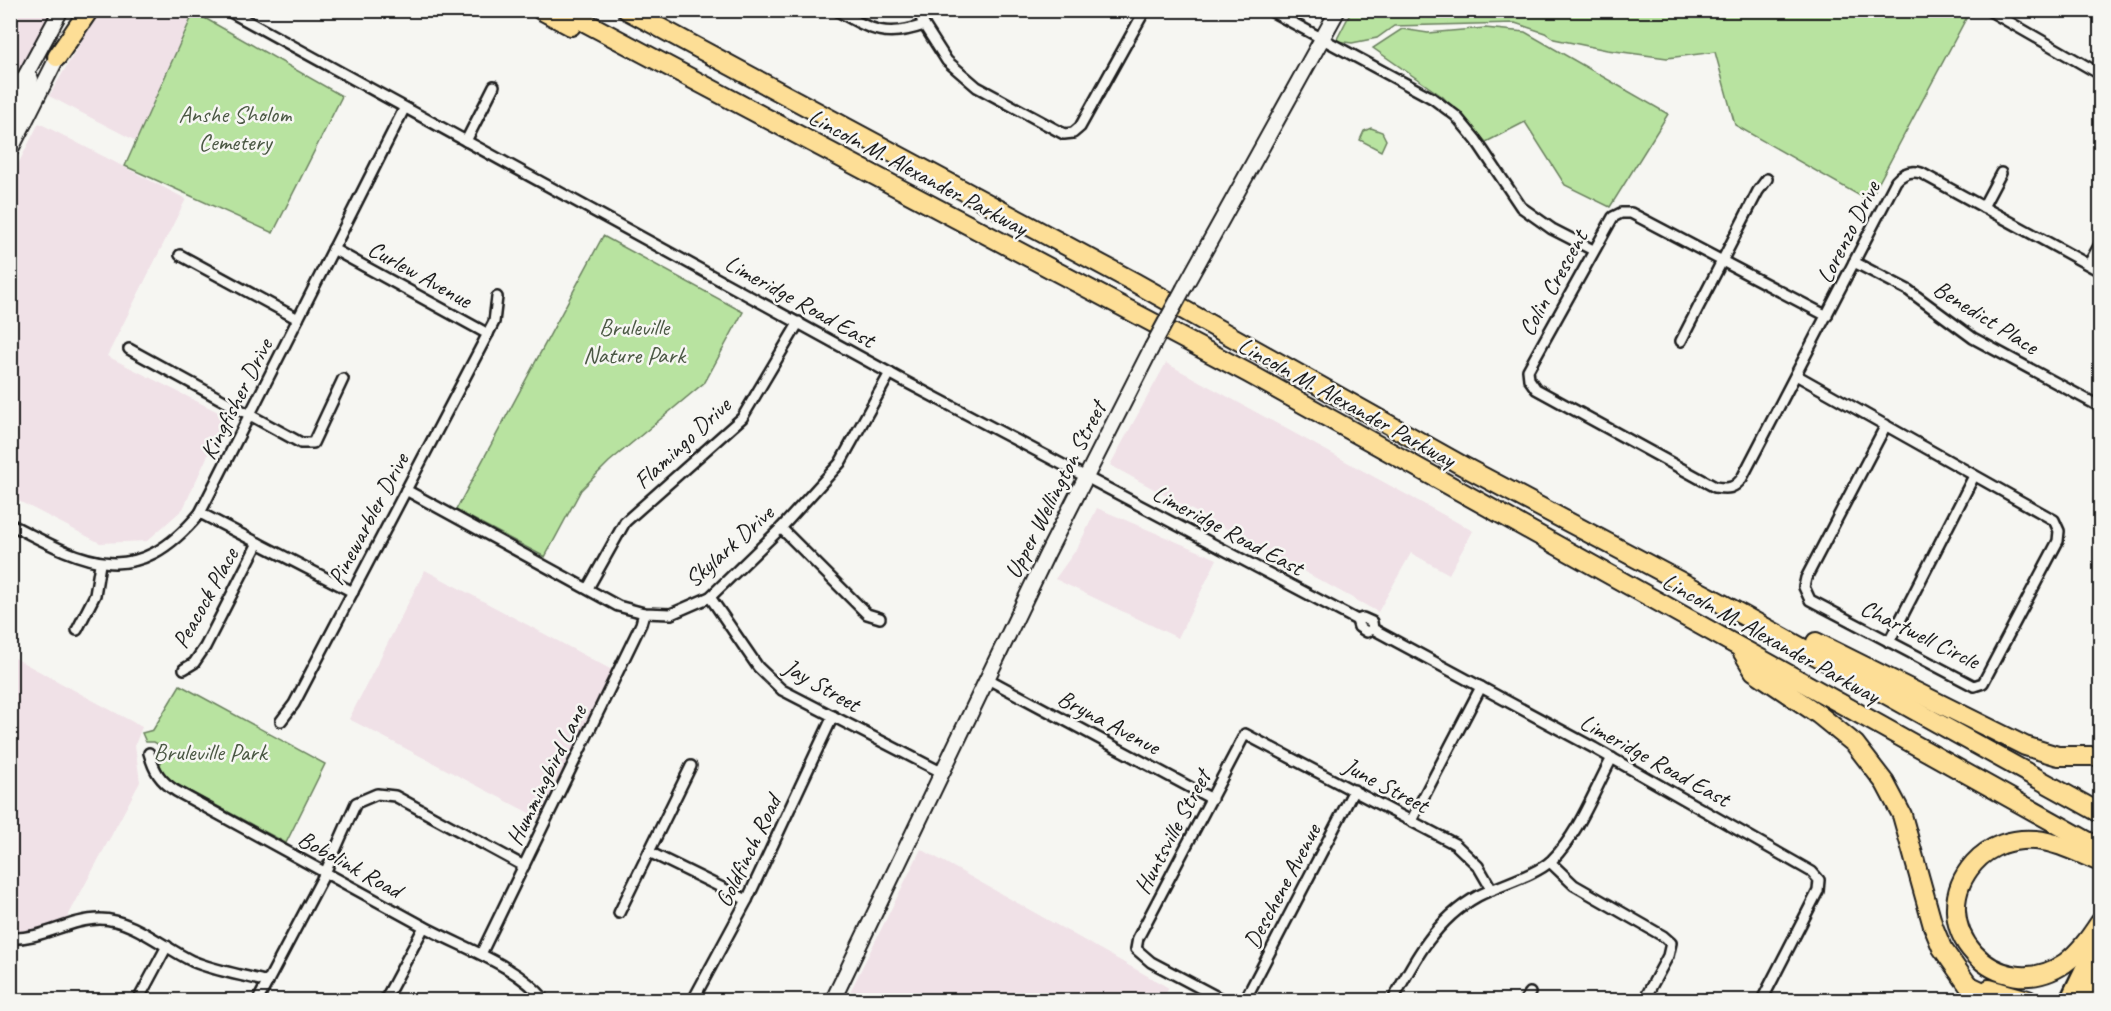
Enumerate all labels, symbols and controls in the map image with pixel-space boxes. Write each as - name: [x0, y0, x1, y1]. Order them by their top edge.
- park label: Anshe Sholom Cemetery: [178, 99, 292, 157]
- street label: Lincoln M. Alexander Parkway: [803, 102, 1034, 243]
- street label: Lorenzo Drive: [1809, 174, 1888, 288]
- street label: Colin Crescent: [1512, 223, 1595, 341]
- street label: Curlew Avenue: [363, 233, 479, 316]
- street label: Limeridge Road East: [720, 248, 882, 355]
- street label: Benedict Place: [1928, 273, 2046, 362]
- park label: Bruleville Nature Park: [583, 312, 687, 370]
- street label: Lincoln M. Alexander Parkway: [1233, 330, 1462, 475]
- street label: Kingfisher Drive: [193, 332, 280, 464]
- street label: Flamingo Drive: [627, 389, 738, 495]
- street label: Upper Wellington Street: [997, 394, 1114, 583]
- street label: Pinewarbler Drive: [321, 446, 416, 590]
- street label: Limeridge Road East: [1147, 478, 1310, 583]
- street label: Skylark Drive: [678, 497, 781, 594]
- street label: Peacock Place: [165, 541, 246, 653]
- street label: Lincoln M. Alexander Parkway: [1657, 566, 1886, 711]
- street label: Chartwell Circle: [1856, 592, 1986, 677]
- street label: Jay Street: [778, 651, 867, 720]
- street label: Bryna Avenue: [1053, 683, 1167, 762]
- street label: Hummingbird Lane: [499, 698, 594, 850]
- street label: Limeridge Road East: [1575, 707, 1737, 814]
- park label: Bruleville Park: [154, 737, 269, 767]
- street label: June Street: [1337, 750, 1435, 821]
- street label: Huntsville Street: [1127, 762, 1219, 899]
- street label: Goldfinch Road: [708, 787, 790, 912]
- street label: Deschene Avenue: [1237, 817, 1328, 953]
- street label: Bobolink Road: [293, 823, 410, 906]

